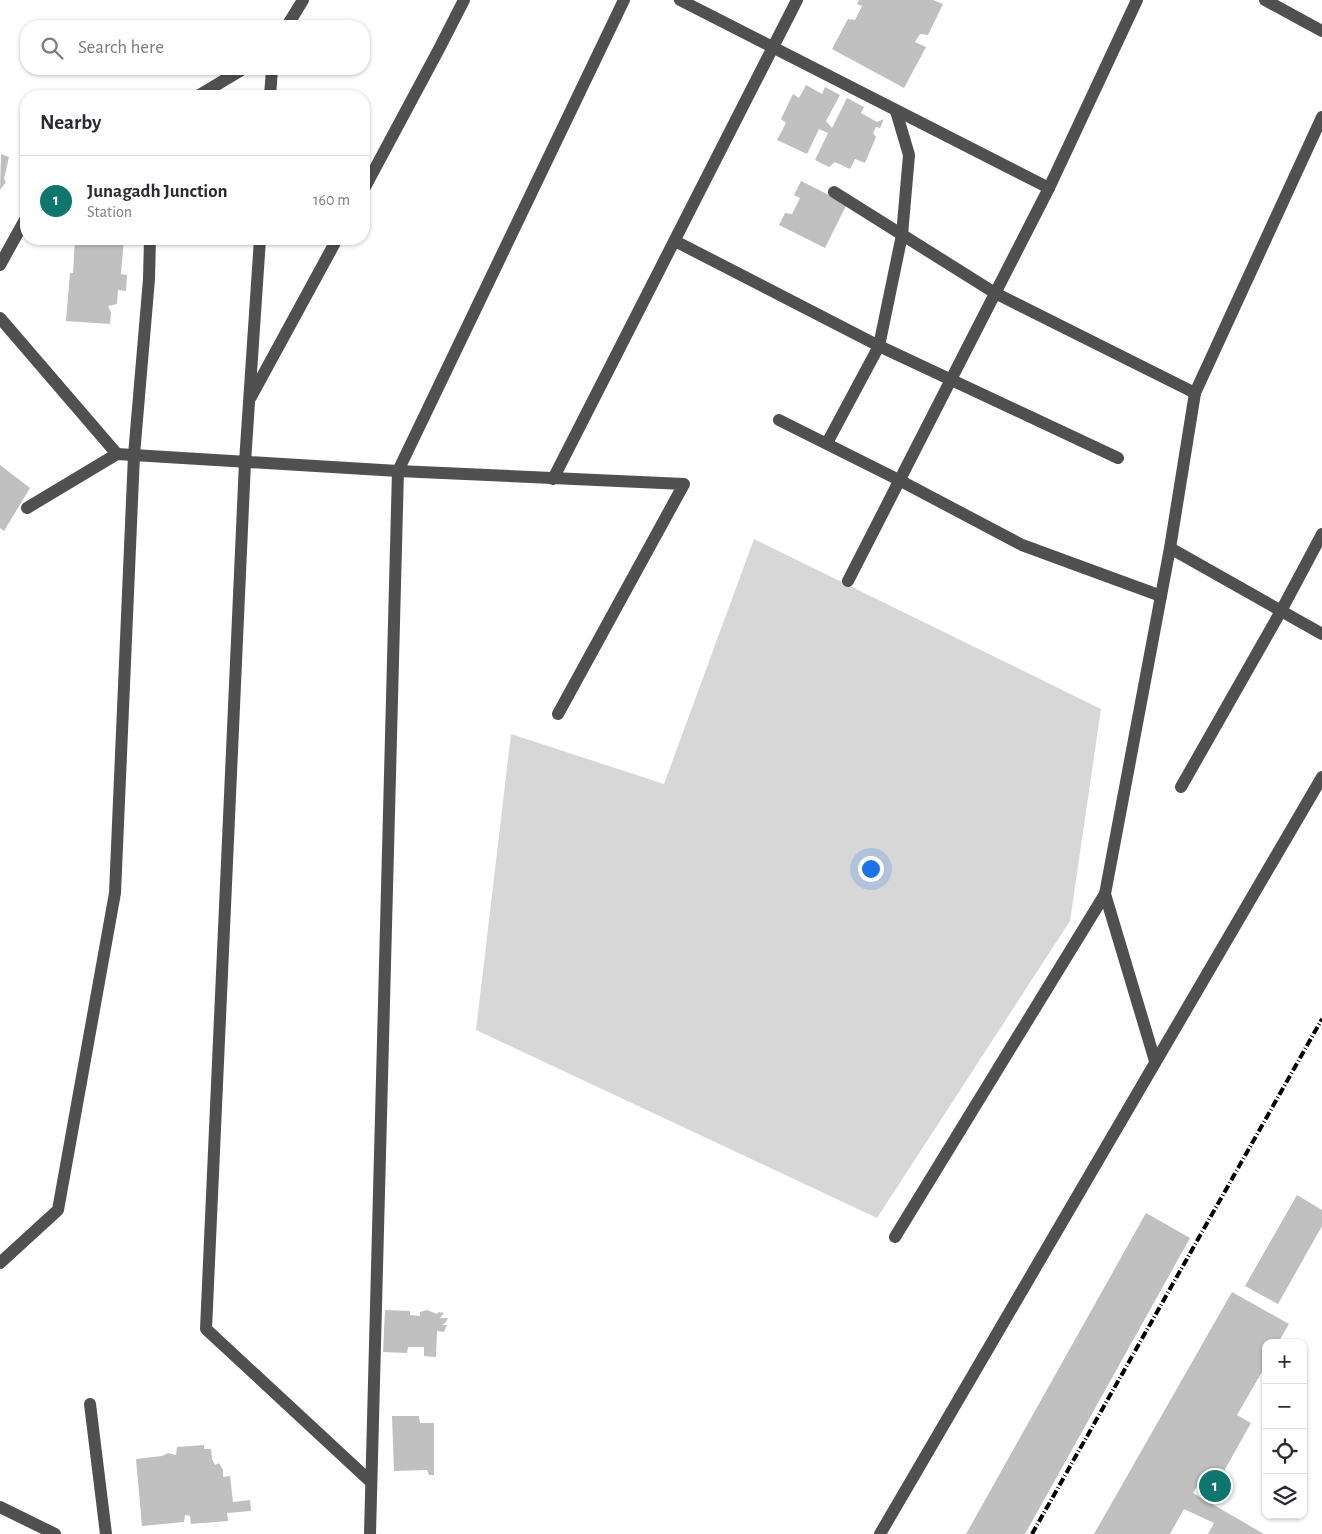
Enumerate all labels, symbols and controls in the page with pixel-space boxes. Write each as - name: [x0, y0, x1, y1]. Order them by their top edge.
- search box: [20, 20, 370, 75]
- icon: search: [38, 34, 66, 62]
- text: Search here: [78, 38, 164, 57]
- text: Nearby: [40, 112, 101, 133]
- text: Junagadh Junction: [87, 182, 228, 201]
- text: 1: [53, 192, 59, 208]
- text: 160 m: [313, 192, 350, 208]
- text: Station: [87, 204, 132, 220]
- your location: [858, 856, 884, 882]
- map controls: [1262, 1339, 1307, 1519]
- button: +: [1262, 1339, 1307, 1384]
- button: −: [1262, 1384, 1307, 1429]
- button: locate: [1262, 1429, 1307, 1474]
- pin: 1: [1199, 1467, 1231, 1505]
- button: layers: [1262, 1474, 1307, 1519]

